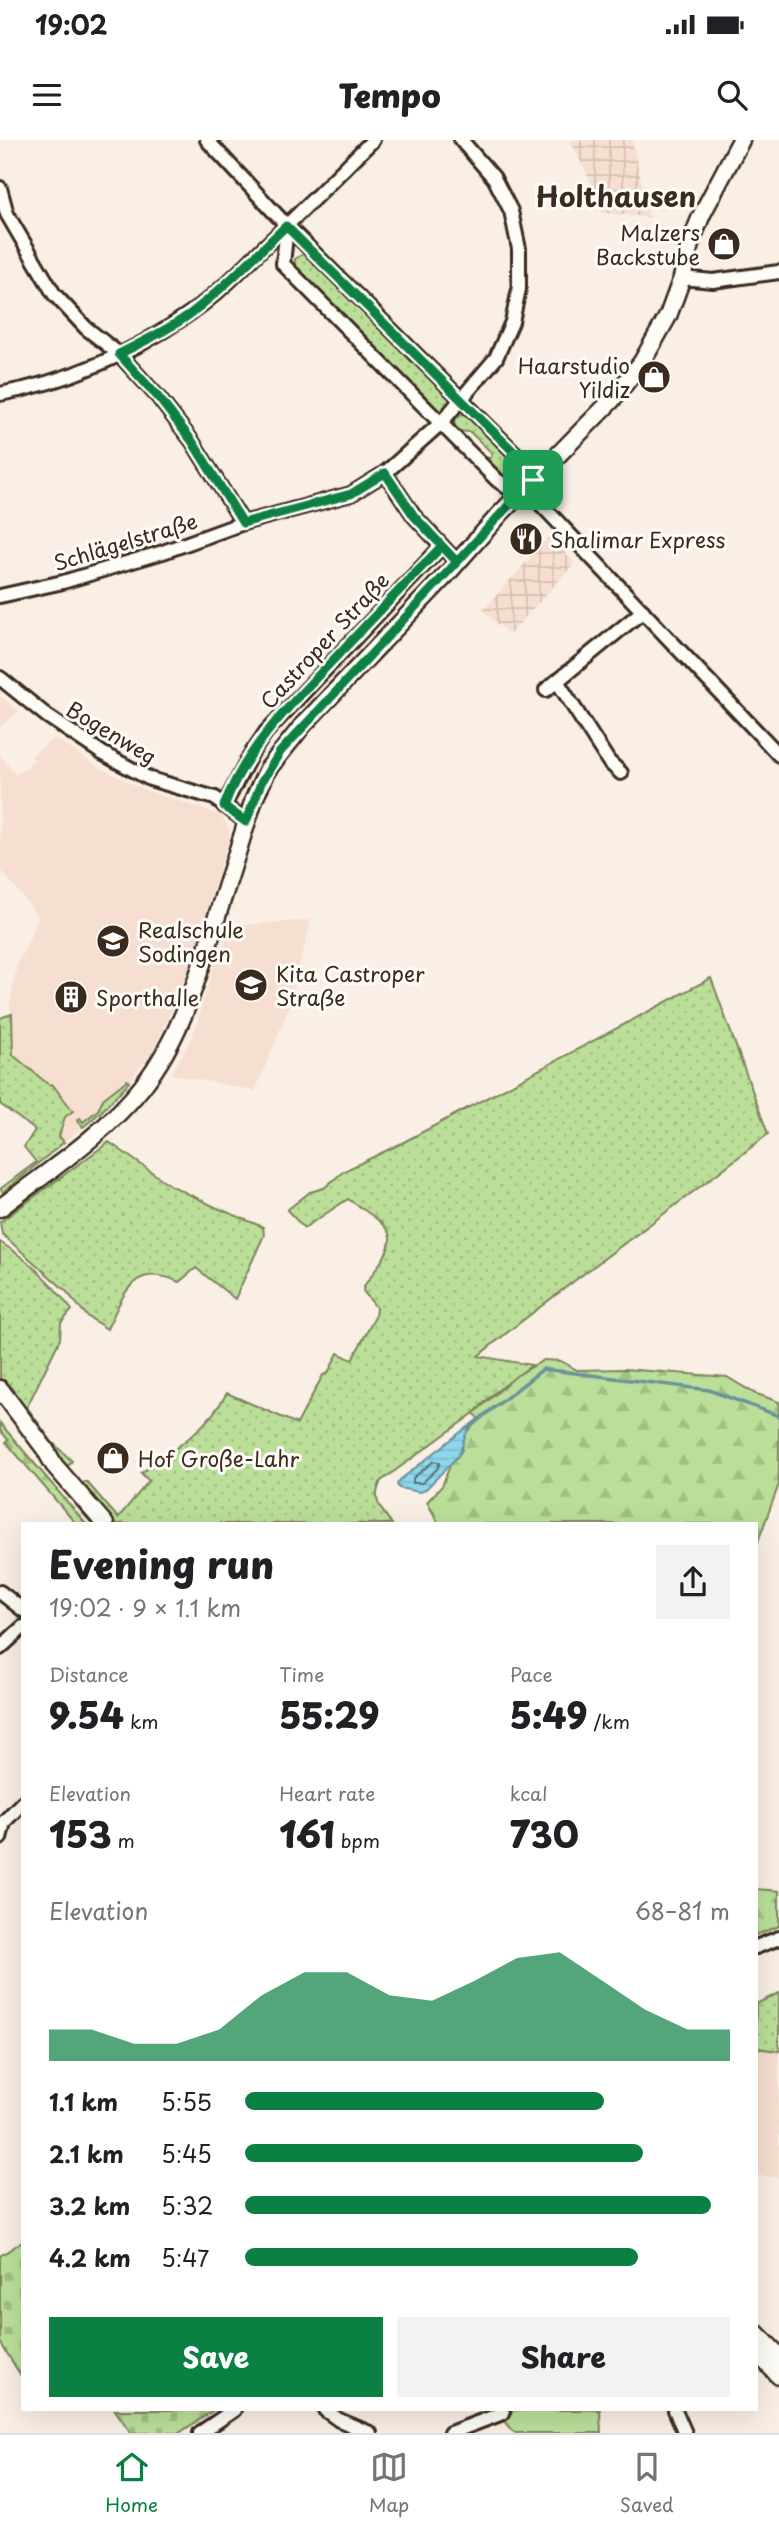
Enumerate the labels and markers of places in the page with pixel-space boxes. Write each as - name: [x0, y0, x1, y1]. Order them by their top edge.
- place label: Malzers Backstube: [596, 216, 700, 272]
- shop icon: Malzers Backstube: [705, 225, 743, 263]
- place label: Haarstudio Yildiz: [518, 349, 630, 405]
- shop icon: Haarstudio Yildiz: [635, 358, 673, 396]
- pin: [503, 450, 563, 510]
- restaurant icon: Shalimar Express: [507, 520, 545, 558]
- place label: Shalimar Express: [550, 523, 726, 555]
- place label: Realschule Sodingen: [138, 913, 244, 969]
- school or university icon: Realschule Sodingen: [94, 922, 132, 960]
- place label: Kita Castroper Straße: [276, 957, 425, 1013]
- school or university icon: Kita Castroper Straße: [232, 966, 270, 1004]
- building icon: Sporthalle: [52, 978, 90, 1016]
- place label: Sporthalle: [96, 981, 199, 1013]
- shop icon: Hof Große-Lahr: [94, 1439, 132, 1477]
- place label: Hof Große-Lahr: [138, 1442, 300, 1474]

